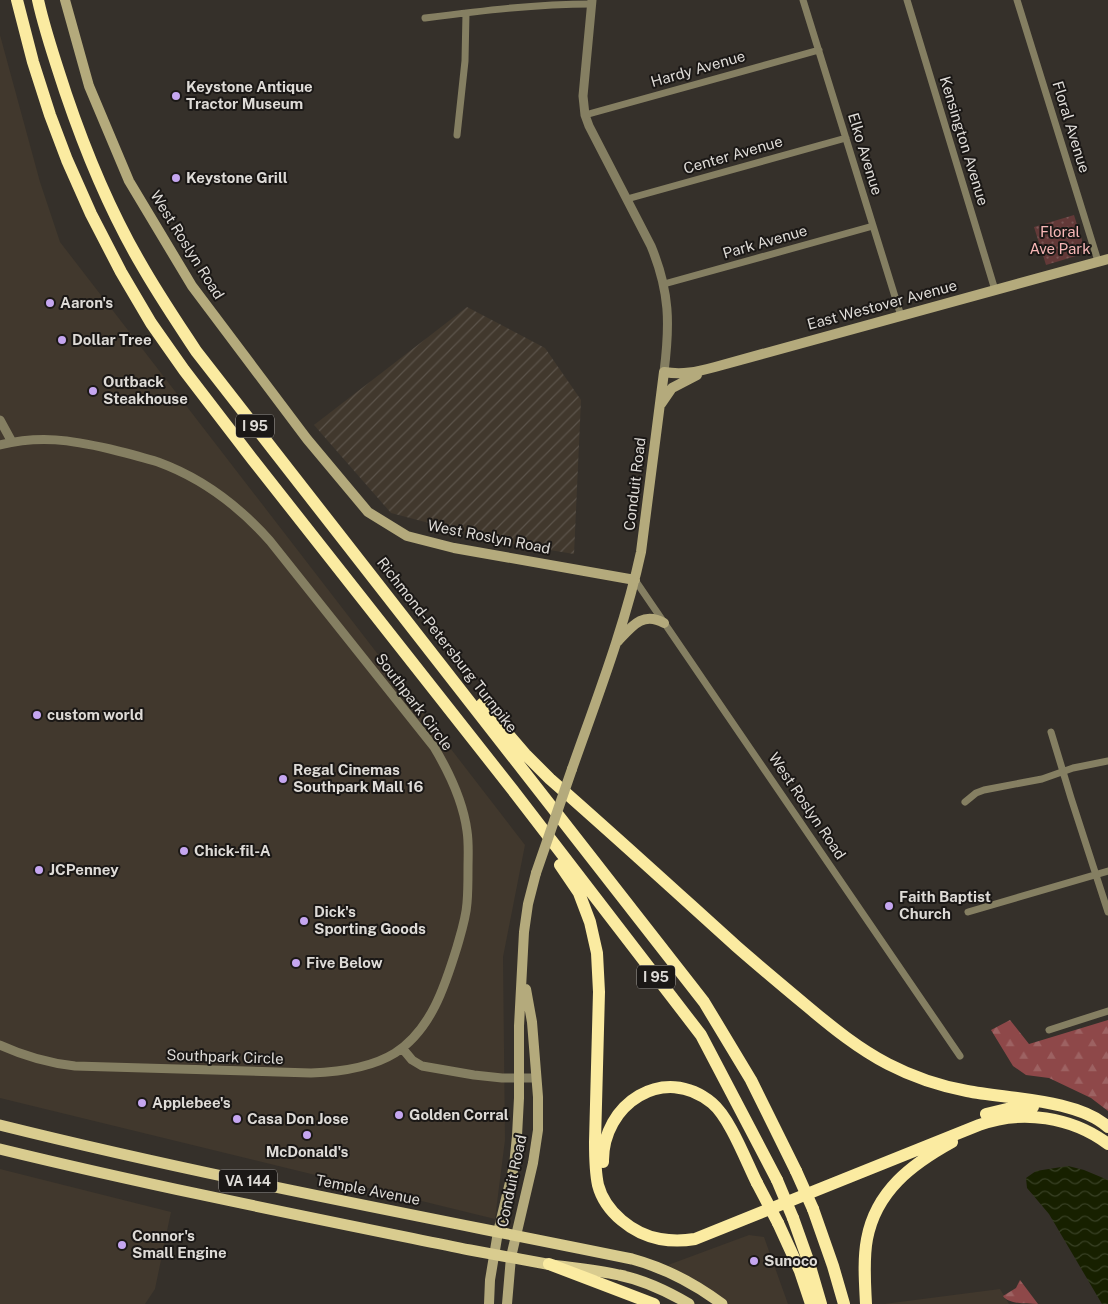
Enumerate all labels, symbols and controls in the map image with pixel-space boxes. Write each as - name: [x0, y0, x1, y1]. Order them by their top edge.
- street label: Hardy Avenue: [649, 47, 747, 90]
- street label: Kensington Avenue: [937, 74, 992, 208]
- place label: Keystone Antique Tractor Museum: [186, 78, 313, 112]
- street label: Floral Avenue: [1049, 79, 1094, 175]
- marker: Keystone Antique Tractor Museum: [170, 90, 182, 102]
- street label: Elko Avenue: [845, 111, 886, 197]
- street label: Center Avenue: [681, 132, 784, 177]
- place label: Keystone Grill: [186, 169, 288, 186]
- marker: Keystone Grill: [170, 172, 182, 184]
- street label: West Roslyn Road: [147, 187, 228, 302]
- street label: Park Avenue: [721, 221, 809, 262]
- park label: Floral Ave Park: [1029, 223, 1091, 257]
- street label: East Westover Avenue: [805, 276, 959, 333]
- place label: Aaron's: [60, 294, 113, 311]
- marker: Aaron's: [44, 297, 56, 309]
- place label: Dollar Tree: [72, 331, 152, 348]
- marker: Dollar Tree: [56, 334, 68, 346]
- place label: Outback Steakhouse: [103, 373, 188, 407]
- marker: Outback Steakhouse: [87, 385, 99, 397]
- road number: I 95: [236, 414, 274, 438]
- street label: Conduit Road: [620, 436, 649, 532]
- street label: West Roslyn Road: [426, 516, 552, 557]
- street label: Richmond-Petersburg Turnpike: [374, 554, 521, 736]
- street label: Southpark Circle: [372, 650, 457, 754]
- place label: custom world: [47, 706, 143, 723]
- marker: custom world: [31, 709, 43, 721]
- street label: West Roslyn Road: [765, 749, 849, 862]
- place label: Regal Cinemas Southpark Mall 16: [293, 761, 423, 795]
- marker: Regal Cinemas Southpark Mall 16: [277, 773, 289, 785]
- place label: Chick-fil-A: [194, 842, 271, 859]
- marker: Chick-fil-A: [178, 845, 190, 857]
- place label: JCPenney: [49, 861, 119, 878]
- marker: JCPenney: [33, 864, 45, 876]
- place label: Faith Baptist Church: [899, 888, 991, 922]
- marker: Faith Baptist Church: [883, 900, 895, 912]
- place label: Dick's Sporting Goods: [314, 903, 426, 937]
- marker: Dick's Sporting Goods: [298, 915, 310, 927]
- place label: Five Below: [306, 954, 383, 971]
- marker: Five Below: [290, 957, 302, 969]
- road number: I 95: [637, 966, 675, 989]
- street label: Southpark Circle: [166, 1046, 284, 1067]
- place label: Applebee's: [152, 1094, 231, 1111]
- marker: Applebee's: [136, 1097, 148, 1109]
- place label: Golden Corral: [409, 1106, 509, 1123]
- marker: Golden Corral: [393, 1109, 405, 1121]
- place label: Casa Don Jose: [247, 1110, 349, 1127]
- marker: Casa Don Jose: [231, 1113, 243, 1125]
- marker: McDonald's: [301, 1129, 313, 1141]
- street label: Conduit Road: [493, 1133, 530, 1229]
- place label: McDonald's: [266, 1143, 348, 1160]
- road number: VA 144: [219, 1170, 277, 1192]
- street label: Temple Avenue: [314, 1171, 422, 1208]
- place label: Connor's Small Engine: [132, 1227, 227, 1261]
- marker: Connor's Small Engine: [116, 1239, 128, 1251]
- place label: Sunoco: [764, 1252, 818, 1269]
- marker: Sunoco: [748, 1255, 760, 1267]

